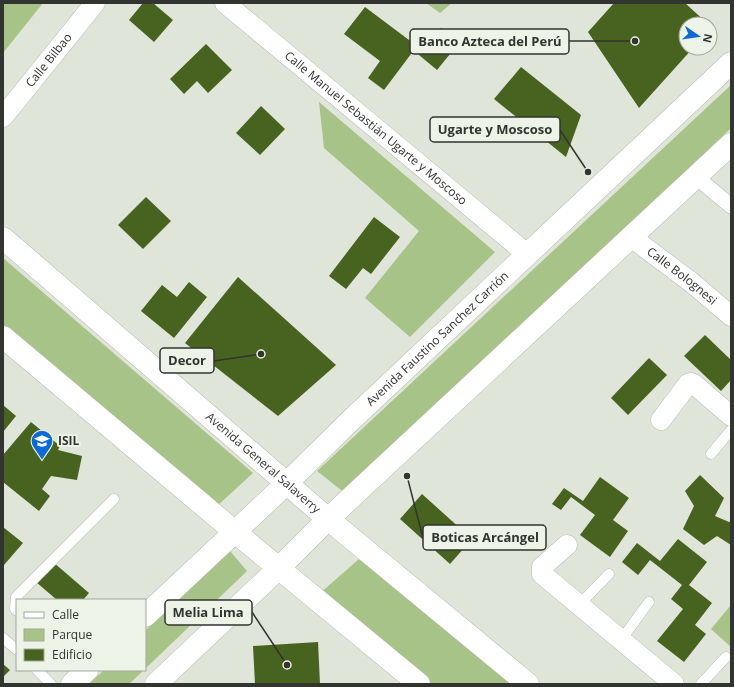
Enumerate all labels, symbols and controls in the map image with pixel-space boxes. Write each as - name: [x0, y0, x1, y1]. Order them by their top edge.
- north arrow: [678, 16, 718, 56]
- street label: Calle Bilbao: [21, 29, 76, 91]
- callout: Banco Azteca del Perú: [410, 29, 569, 54]
- text: Banco Azteca del Perú: [418, 32, 562, 50]
- text: N: [700, 32, 717, 44]
- street label: Calle Manuel Sebastián Ugarte y Moscoso: [281, 47, 471, 209]
- callout: Ugarte y Moscoso: [430, 117, 560, 142]
- text: Ugarte y Moscoso: [438, 120, 552, 138]
- street label: Calle Bolognesi: [643, 243, 721, 308]
- street label: Avenida Faustino Sanchez Carrión: [362, 267, 512, 410]
- callout: Decor: [160, 348, 214, 373]
- text: Decor: [168, 351, 206, 369]
- street label: Avenida General Salaverry: [202, 408, 325, 518]
- school or university icon: ISIL: [29, 428, 55, 461]
- place label: ISIL: [58, 432, 80, 449]
- callout: Boticas Arcángel: [423, 525, 546, 550]
- text: Boticas Arcángel: [431, 528, 539, 546]
- legend: [16, 599, 146, 671]
- callout: Melia Lima: [165, 600, 252, 625]
- text: Melia Lima: [172, 603, 244, 621]
- text: Calle: [52, 606, 79, 623]
- text: Parque: [52, 626, 92, 643]
- text: Edificio: [52, 646, 92, 663]

